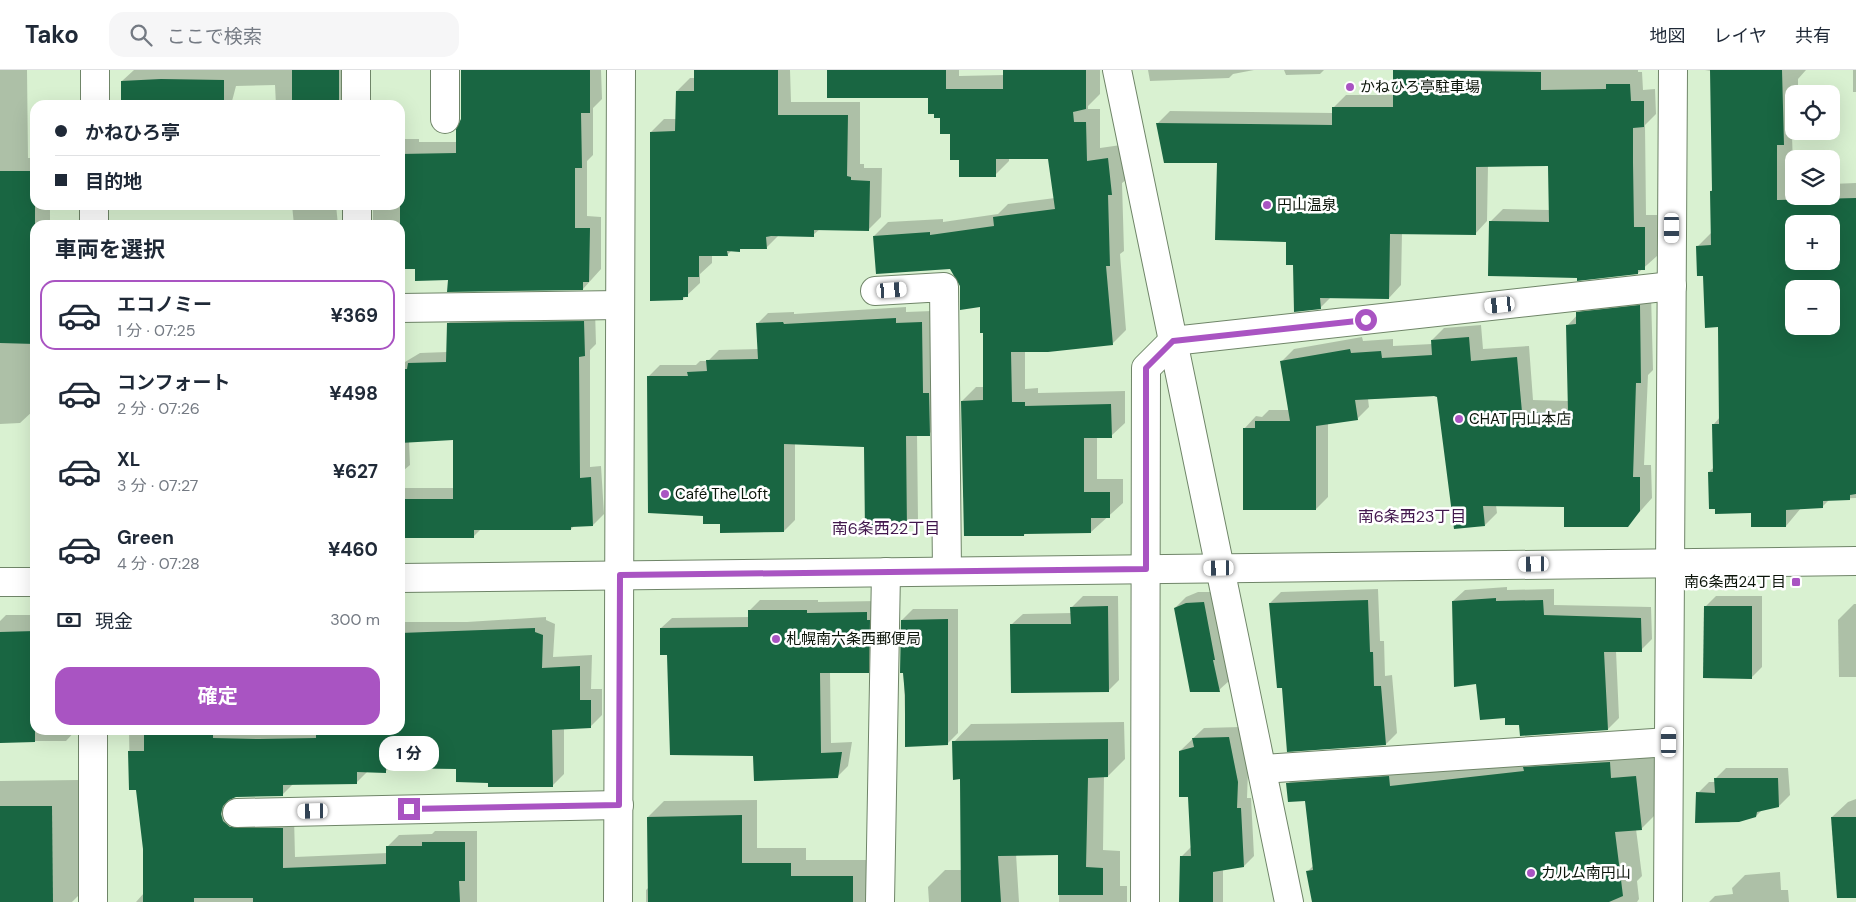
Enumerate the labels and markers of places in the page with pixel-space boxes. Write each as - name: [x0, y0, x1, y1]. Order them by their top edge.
- place label: かねひろ亭駐車場: [1360, 77, 1480, 97]
- marker: かねひろ亭駐車場: [1344, 81, 1356, 93]
- place label: 円山温泉: [1277, 195, 1337, 215]
- marker: 円山温泉: [1261, 199, 1273, 211]
- place label: CHAT 円山本店: [1469, 409, 1571, 429]
- marker: CHAT 円山本店: [1453, 413, 1465, 425]
- place label: Café The Loft: [675, 484, 768, 504]
- marker: Café The Loft: [659, 488, 671, 500]
- place label: 南6条西24丁目: [1684, 572, 1786, 592]
- marker: 南6条西24丁目: [1790, 576, 1802, 588]
- place label: 札幌南六条西郵便局: [786, 629, 921, 649]
- marker: 札幌南六条西郵便局: [770, 633, 782, 645]
- place label: カルム南円山: [1541, 863, 1631, 883]
- marker: カルム南円山: [1525, 867, 1537, 879]

